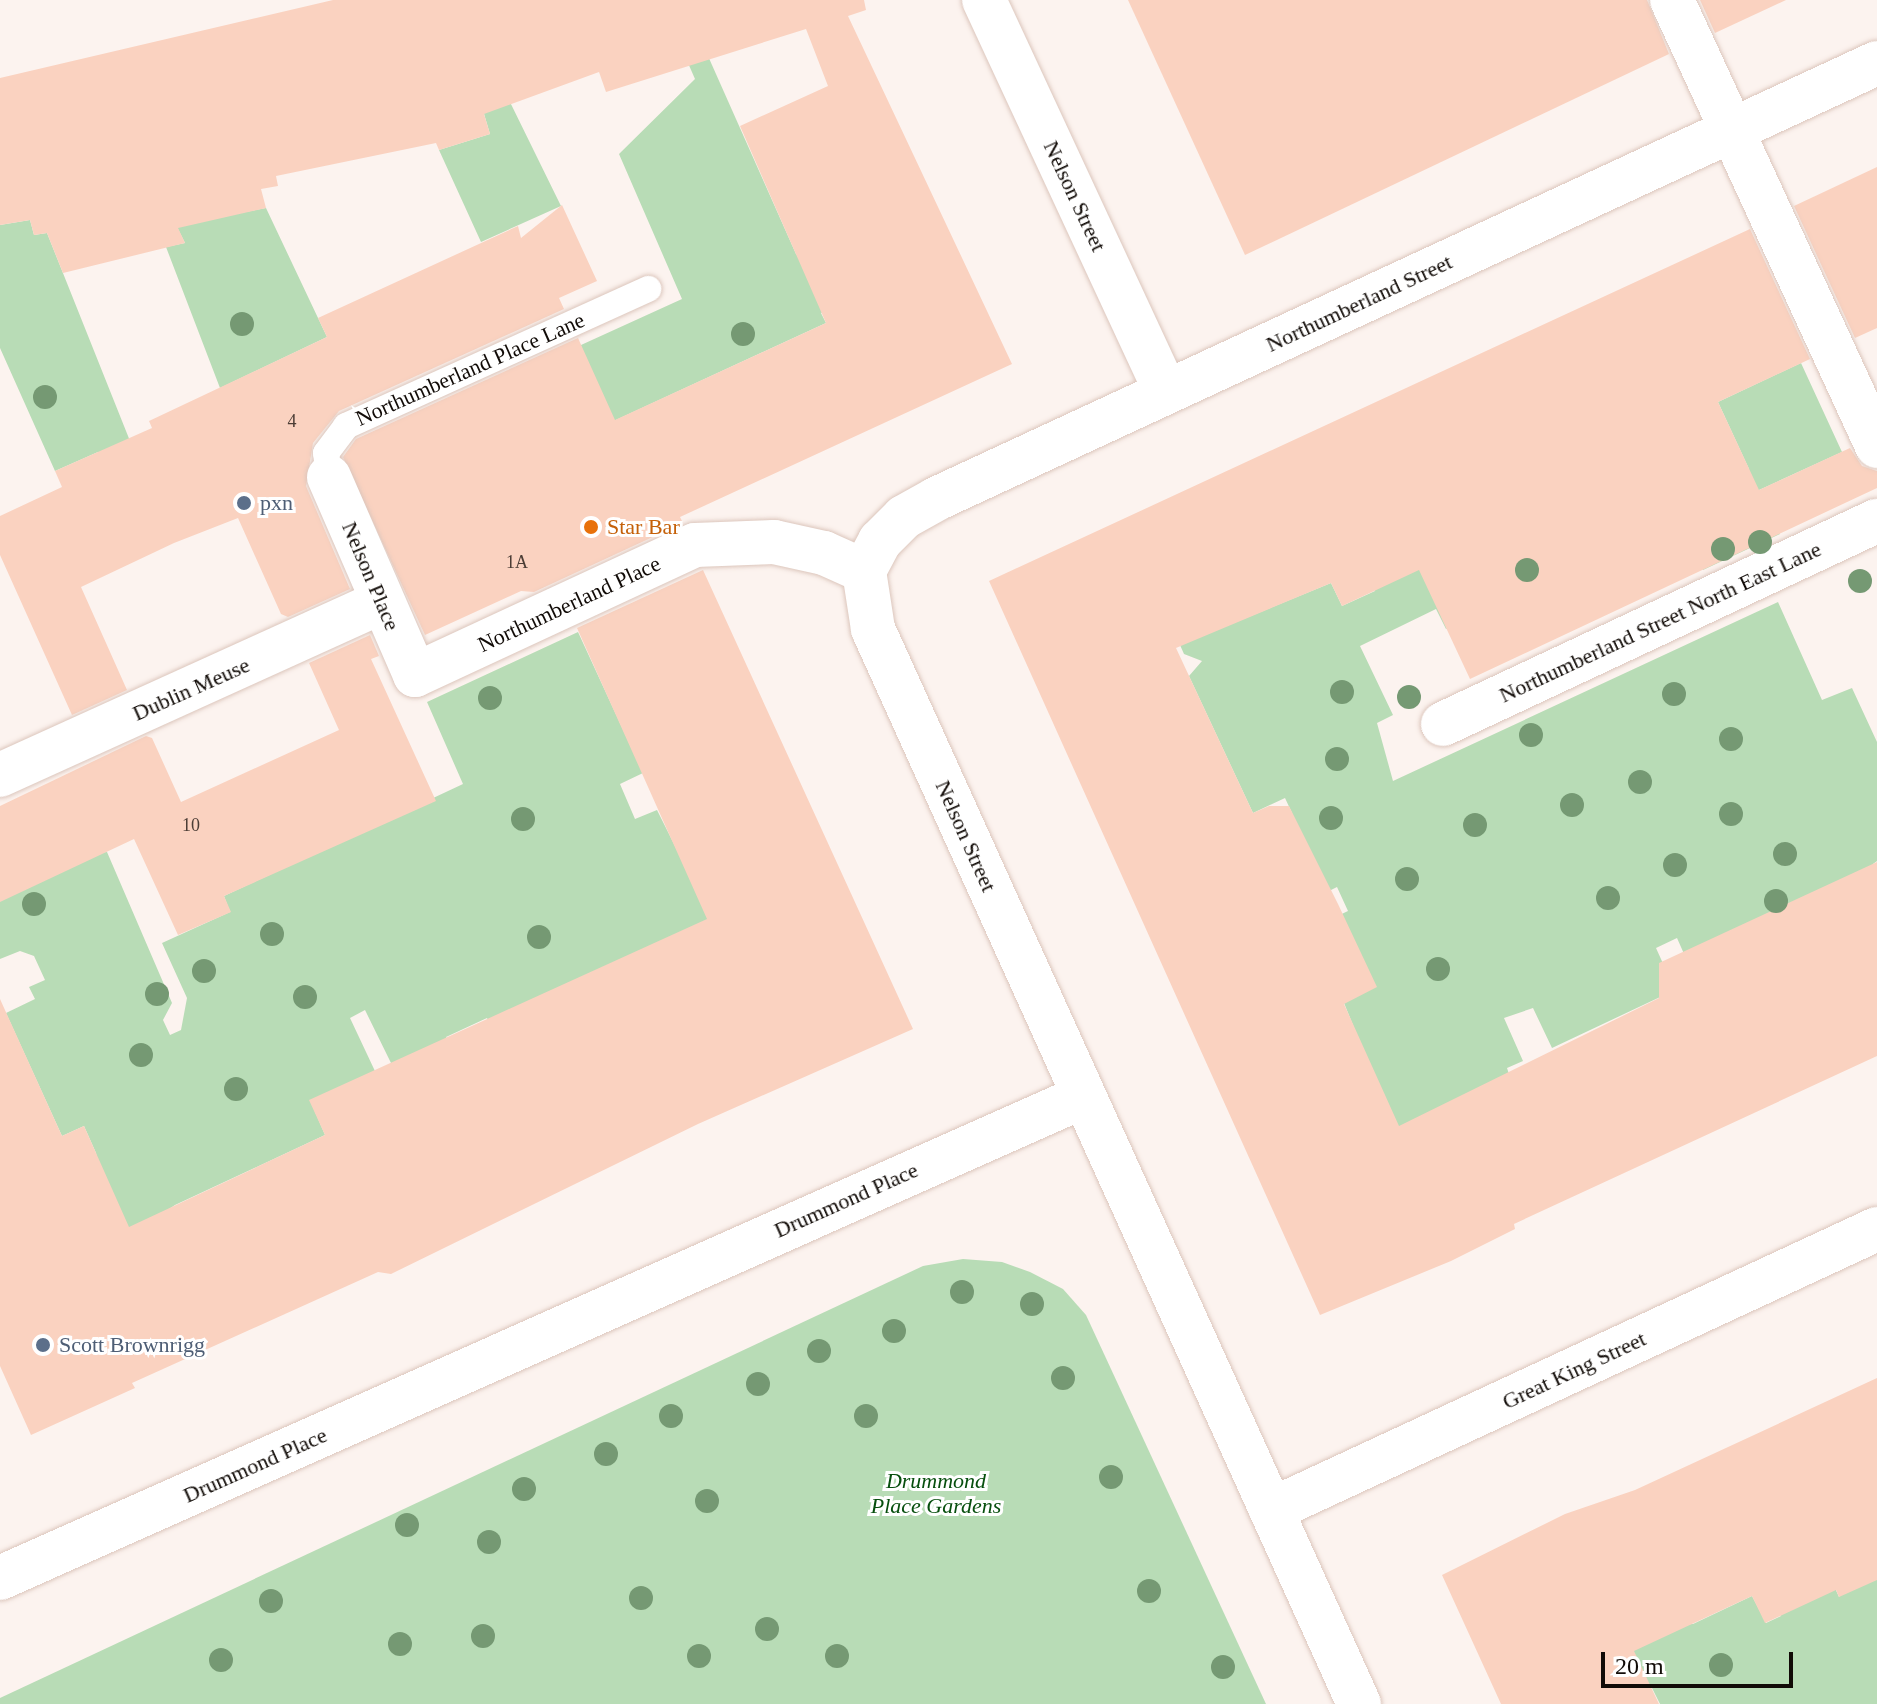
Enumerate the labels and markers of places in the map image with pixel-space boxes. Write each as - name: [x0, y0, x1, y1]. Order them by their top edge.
- place label: pxn: [260, 490, 293, 516]
- marker: pxn: [235, 494, 253, 512]
- place label: Star Bar: [607, 514, 680, 540]
- marker: Star Bar: [582, 518, 600, 536]
- place label: Scott Brownrigg: [59, 1332, 205, 1358]
- marker: Scott Brownrigg: [34, 1336, 52, 1354]

